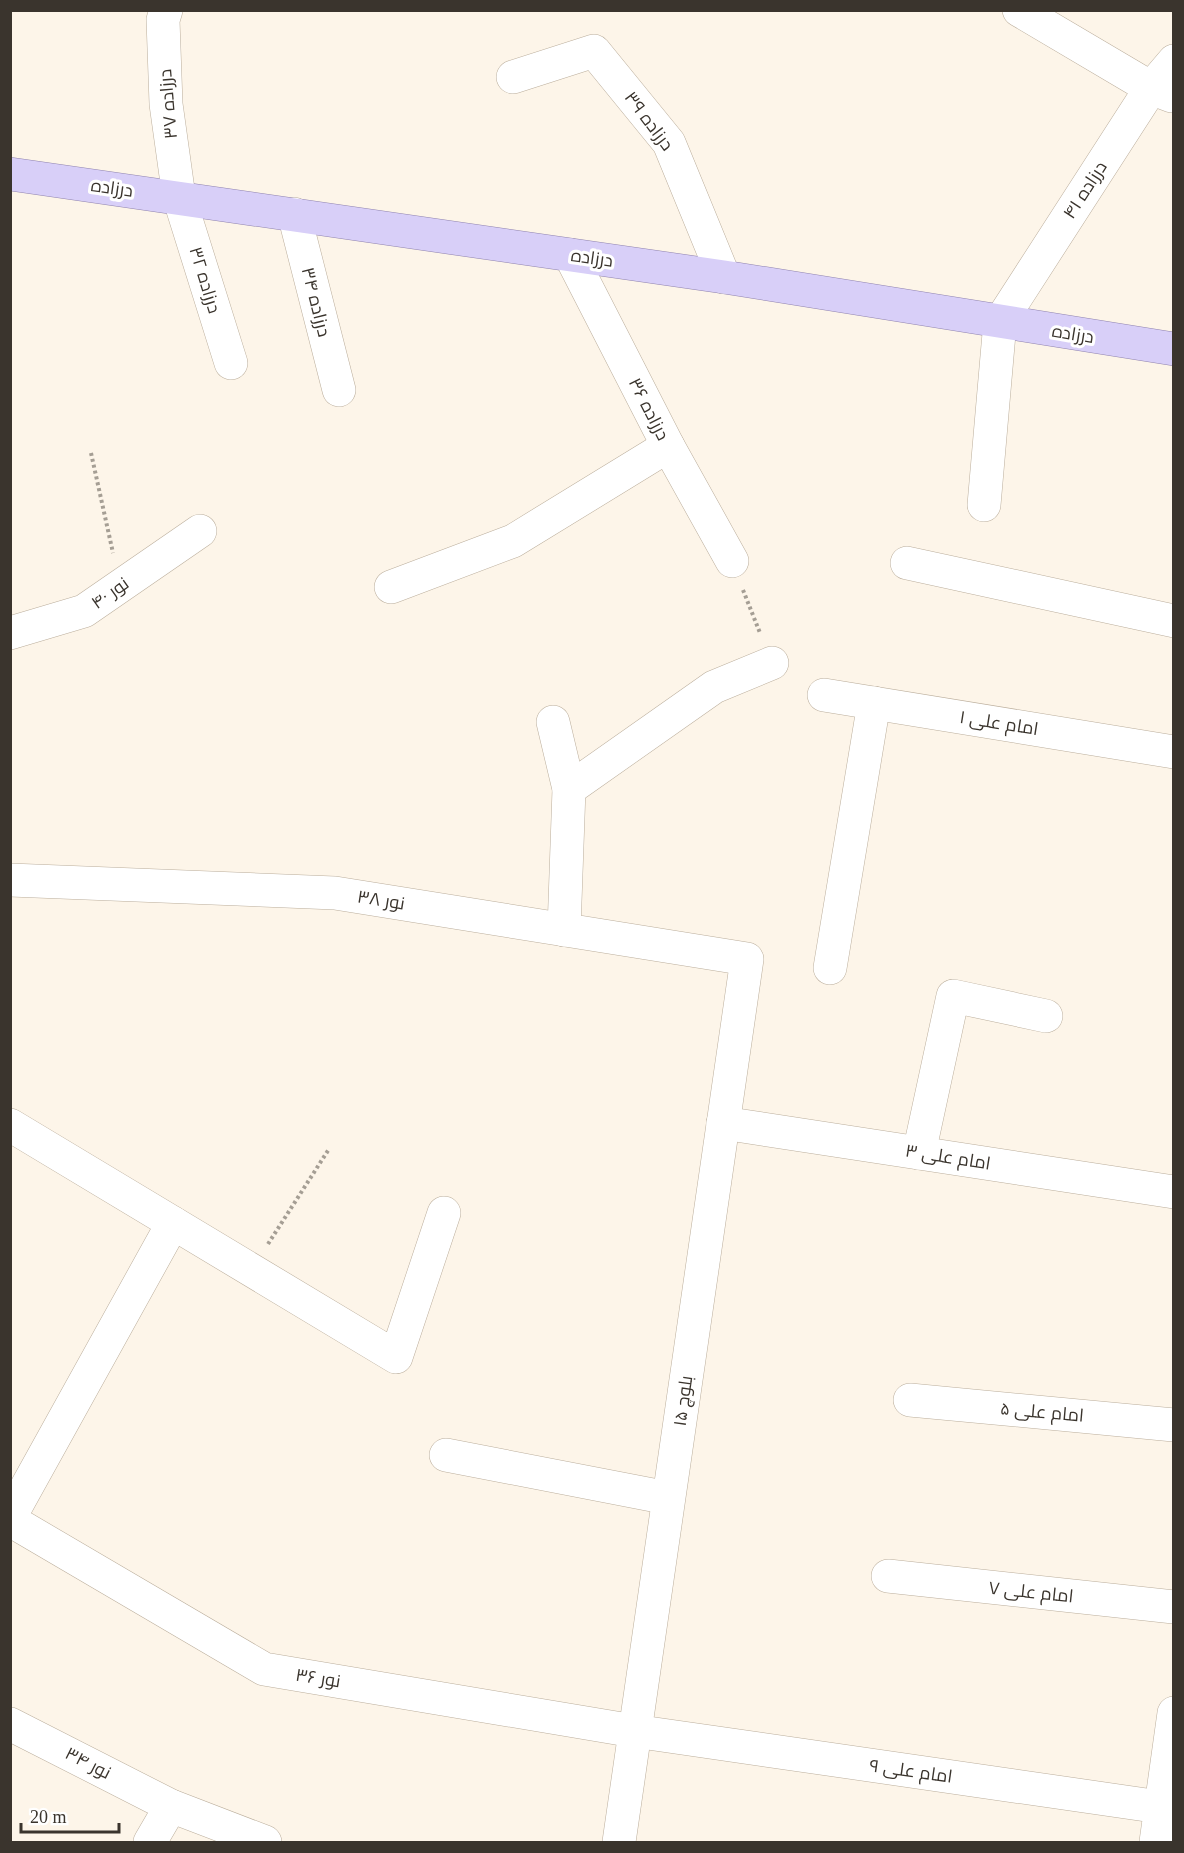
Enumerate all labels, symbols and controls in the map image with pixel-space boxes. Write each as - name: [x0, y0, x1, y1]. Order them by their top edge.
- street label: درزاده ۳۷: [155, 68, 182, 140]
- street label: درزاده ۳۹: [620, 88, 678, 155]
- street label: درزاده ۴۱: [1059, 158, 1112, 223]
- street label: درزاده: [90, 175, 134, 202]
- street label: درزاده ۳۲: [184, 244, 225, 316]
- street label: درزاده: [570, 245, 614, 272]
- street label: درزاده ۳۴: [297, 265, 334, 339]
- street label: درزاده: [1050, 321, 1095, 348]
- street label: درزاده ۳۶: [624, 374, 673, 444]
- street label: نور ۴۰: [88, 573, 133, 614]
- street label: امام علی ۱: [958, 707, 1040, 741]
- street label: نور ۳۸: [356, 886, 406, 915]
- street label: امام علی ۳: [904, 1140, 992, 1176]
- street label: بلوچ ۱۵: [670, 1374, 698, 1428]
- street label: امام علی ۵: [999, 1398, 1085, 1428]
- street label: امام علی ۷: [987, 1578, 1074, 1608]
- street label: نور ۳۶: [294, 1665, 342, 1692]
- street label: نور ۳۴: [61, 1743, 114, 1784]
- street label: امام علی ۹: [868, 1755, 954, 1789]
- scale bar: [21, 1796, 118, 1834]
- text: 20 m: [30, 1807, 67, 1827]

